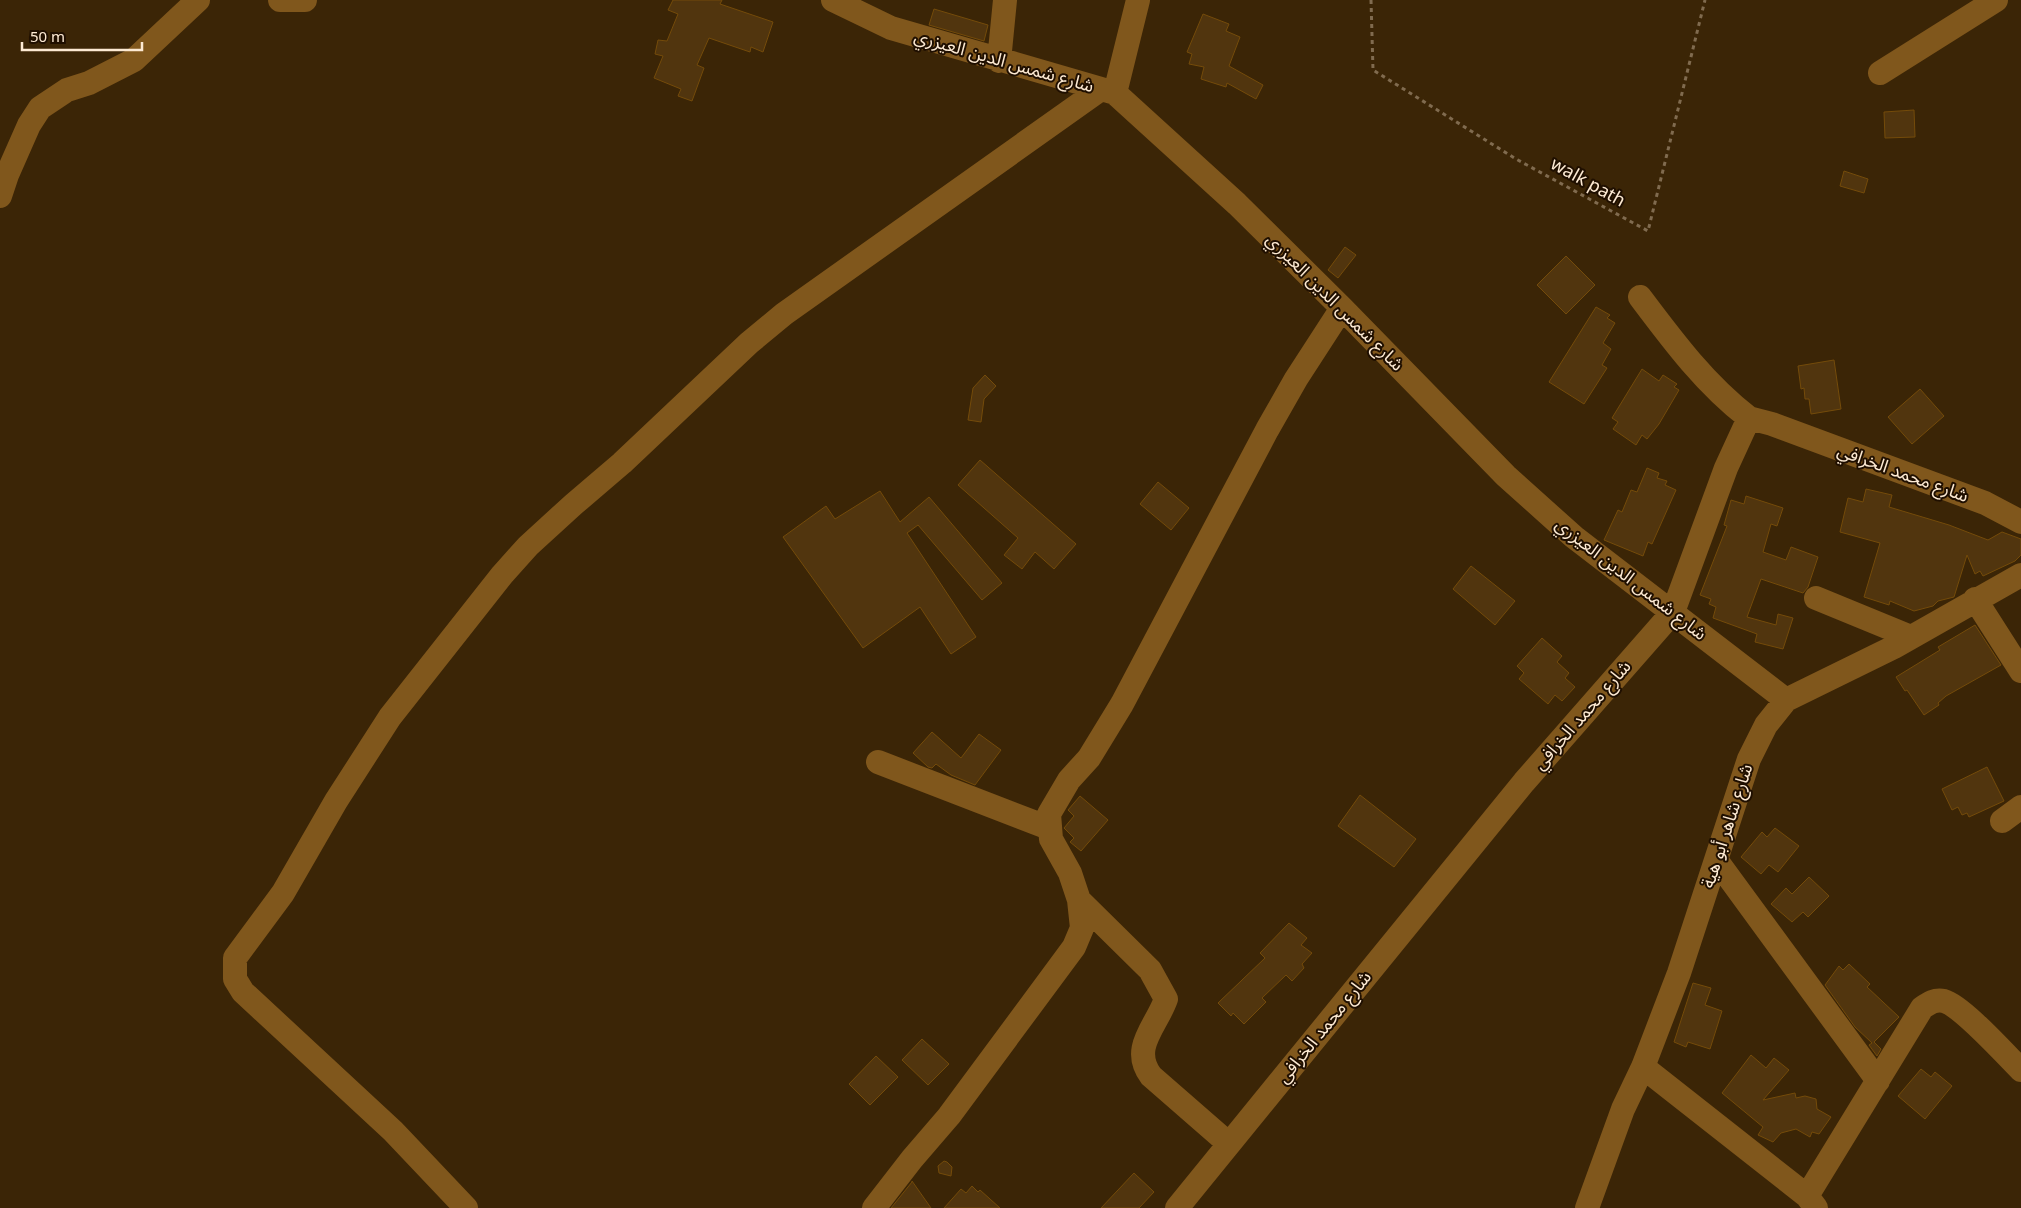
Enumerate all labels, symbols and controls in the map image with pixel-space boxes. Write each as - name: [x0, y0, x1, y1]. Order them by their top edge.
- scale bar: [22, 20, 142, 52]
- street label: شارع شمس الدين العيزري: [911, 23, 1097, 100]
- text: 50 m: [30, 26, 65, 46]
- street label: walk path: [1547, 151, 1630, 211]
- street label: شارع شمس الدين العيزري: [1259, 227, 1410, 378]
- street label: شارع محمد الخرافي: [1833, 437, 1972, 510]
- street label: شارع شمس الدين العيزري: [1549, 511, 1712, 647]
- street label: شارع محمد الخرافي: [1527, 654, 1638, 776]
- street label: شارع شاهر أبو هية: [1695, 760, 1760, 892]
- street label: شارع محمد الخرافي: [1270, 965, 1378, 1089]

